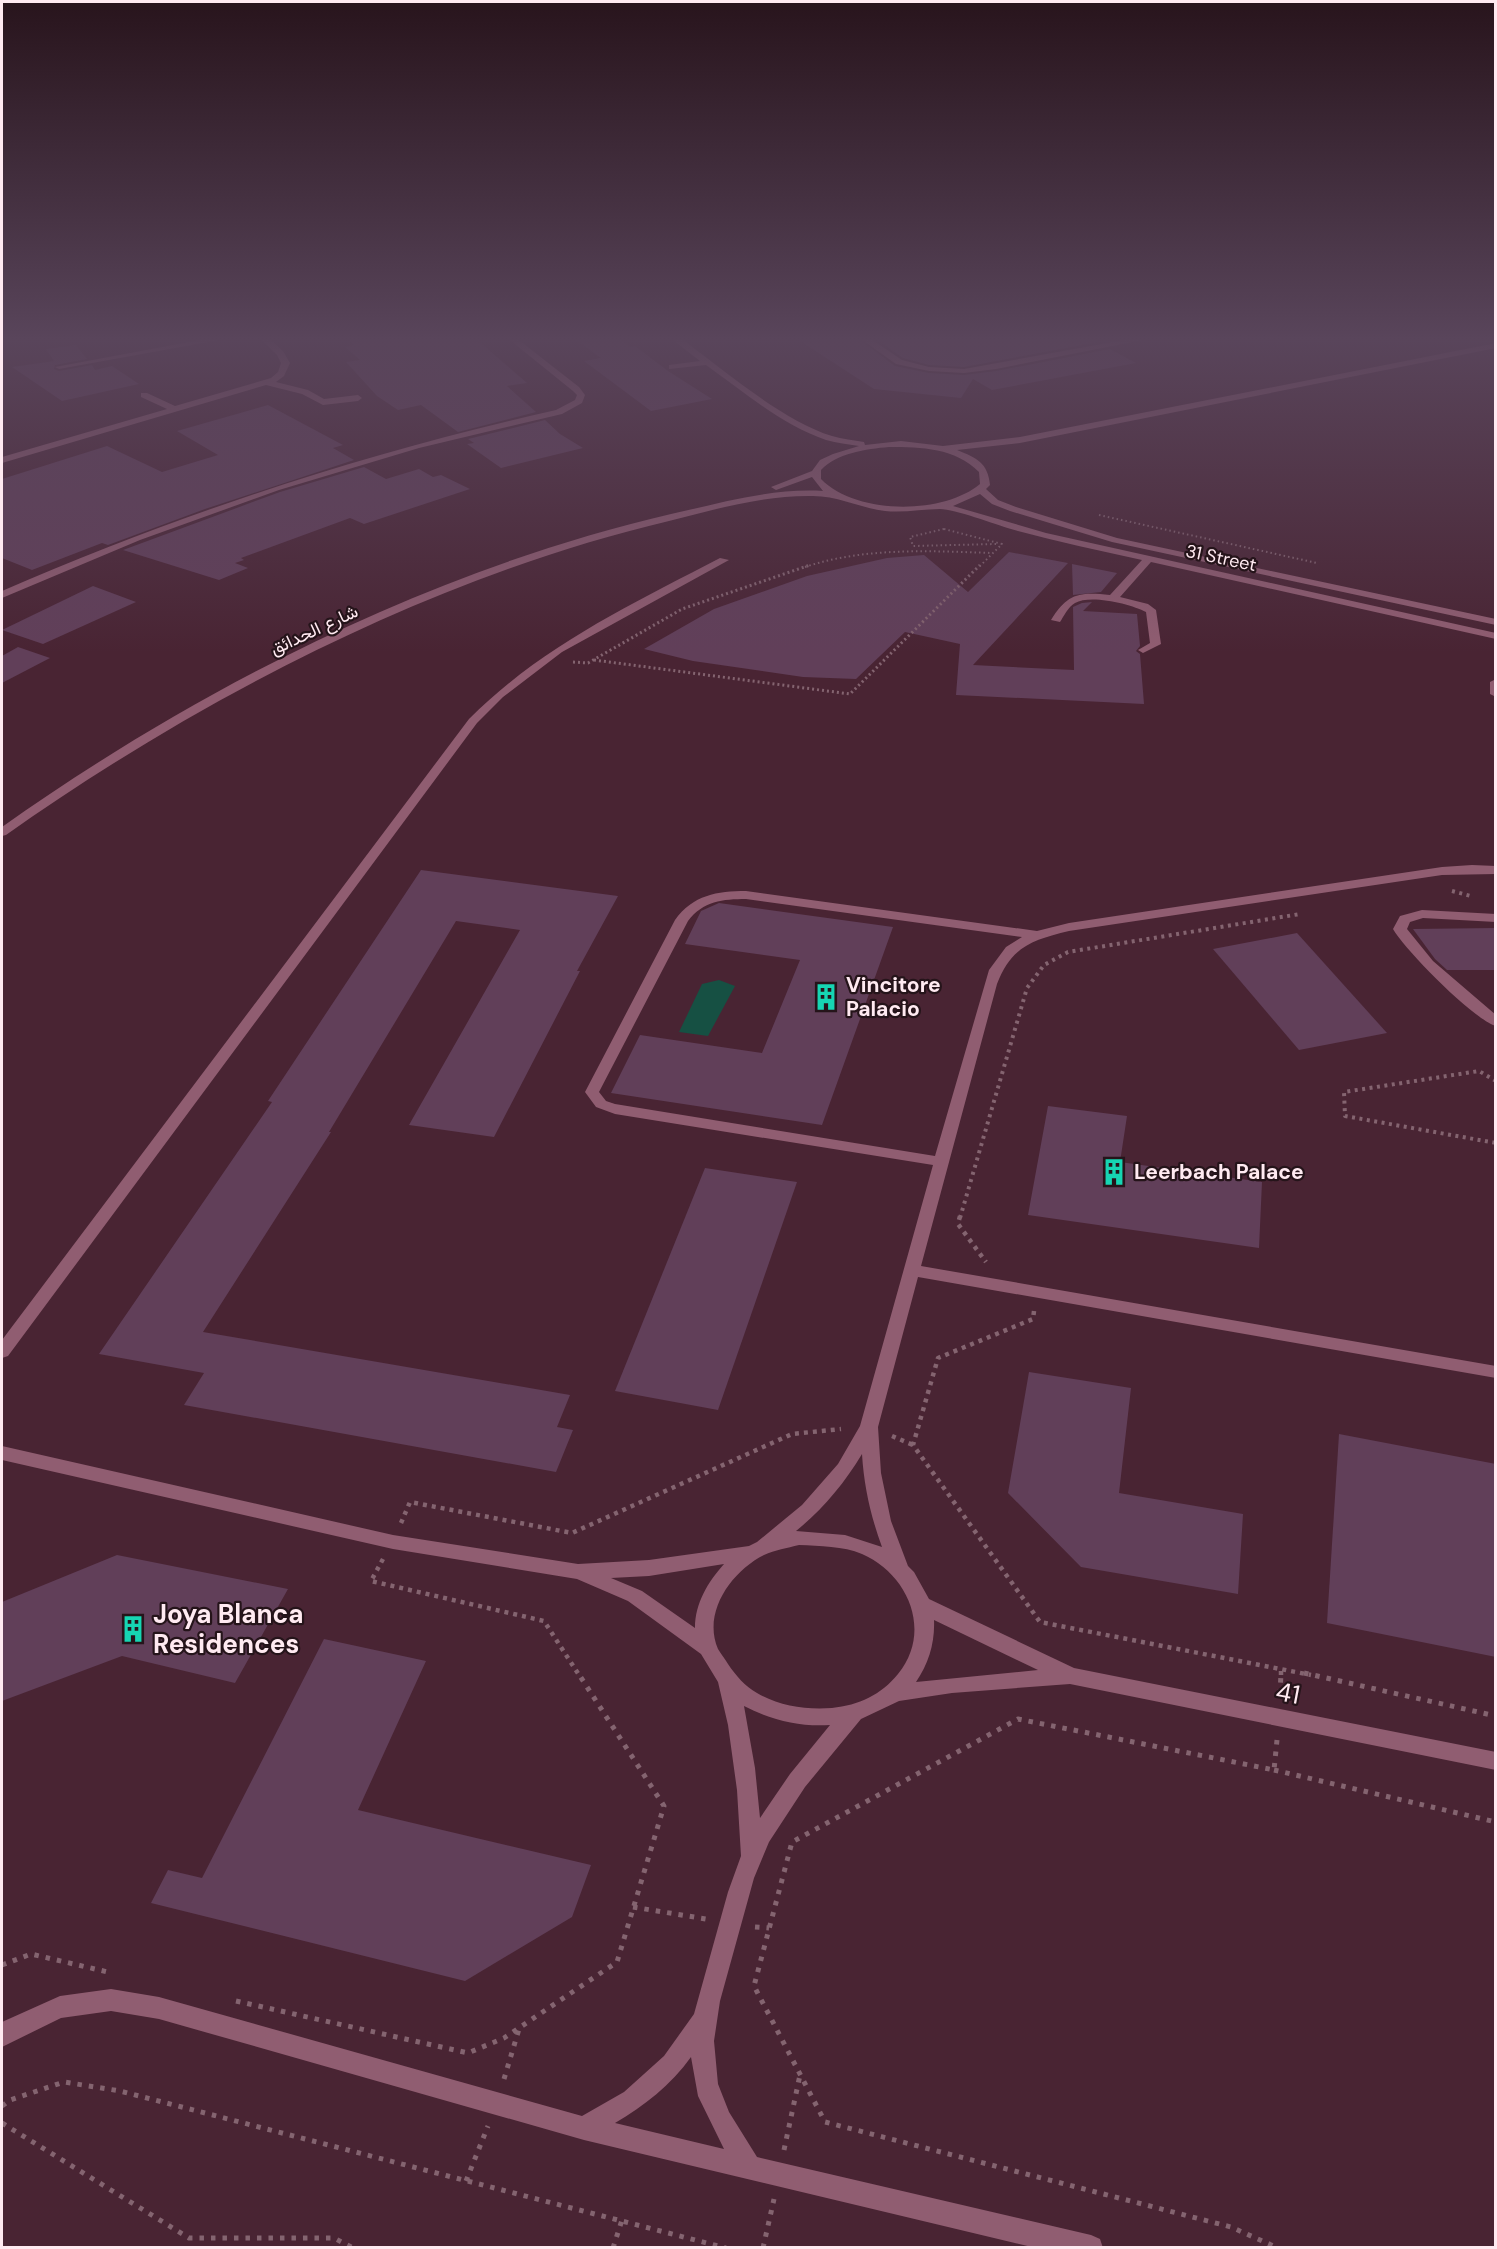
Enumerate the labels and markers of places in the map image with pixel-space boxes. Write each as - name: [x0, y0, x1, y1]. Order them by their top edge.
- place label: Vincitore Palacio: [846, 971, 941, 1023]
- building icon: Vincitore Palacio: [811, 982, 841, 1012]
- building icon: Leerbach Palace: [1099, 1157, 1129, 1187]
- place label: Leerbach Palace: [1134, 1158, 1304, 1186]
- place label: Joya Blanca Residences: [153, 1597, 304, 1661]
- building icon: Joya Blanca Residences: [118, 1614, 148, 1644]

